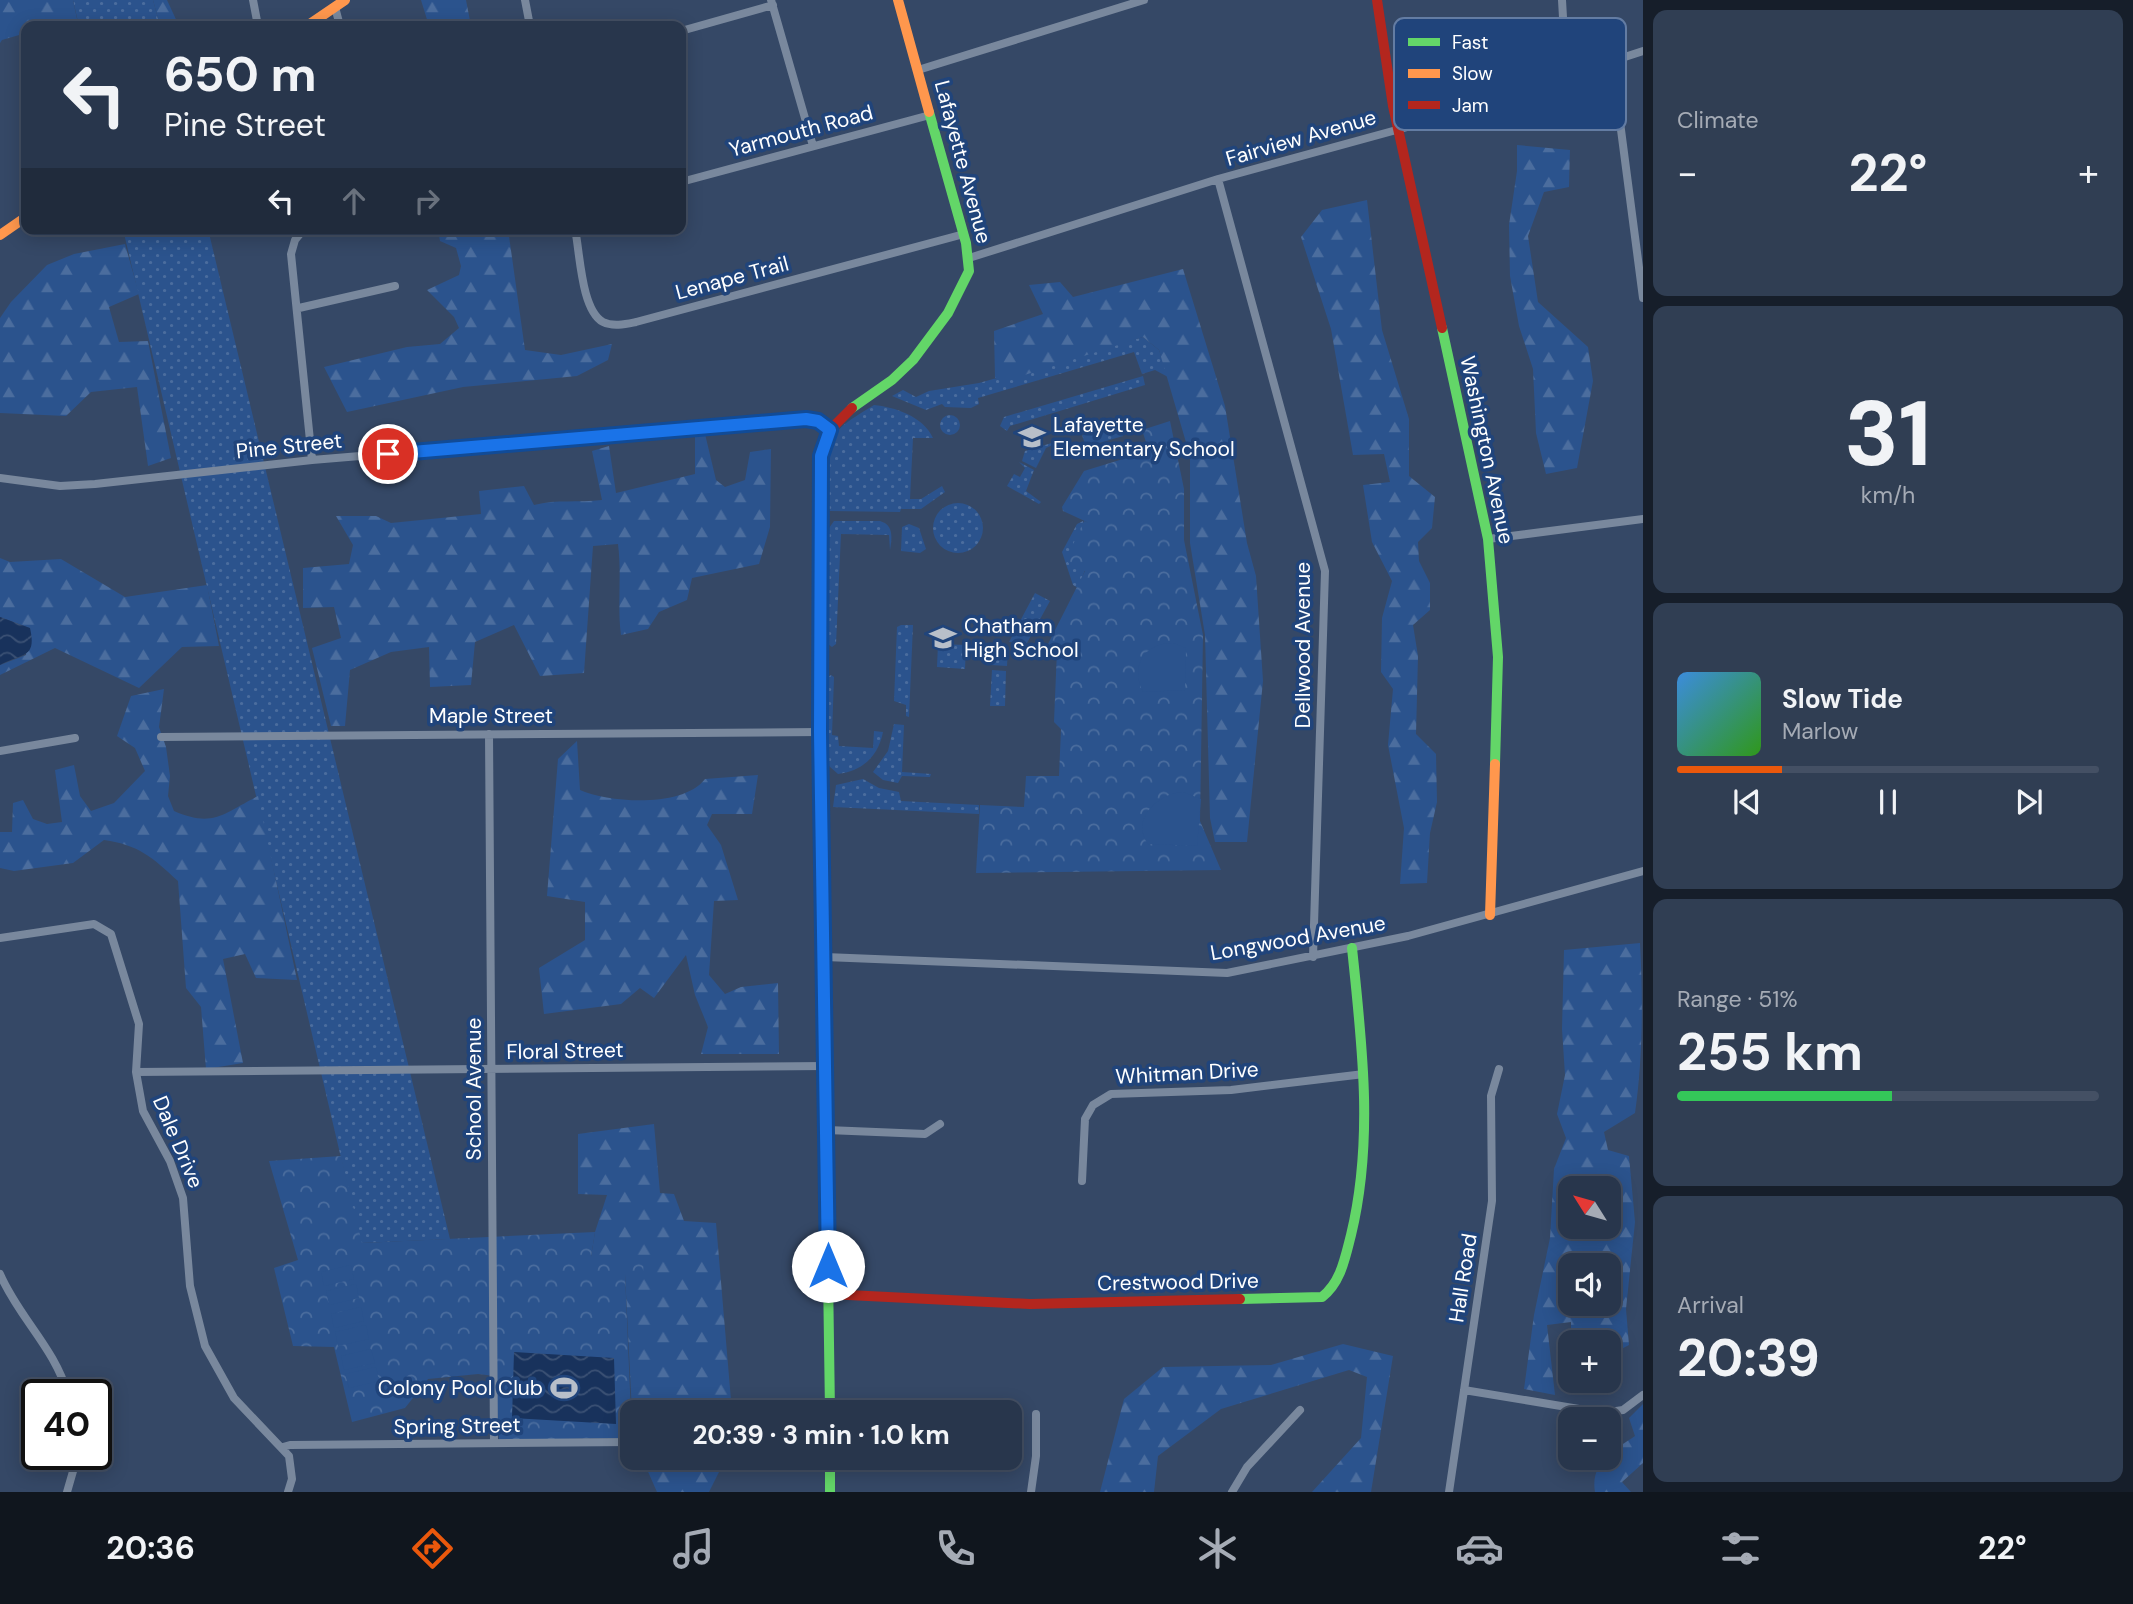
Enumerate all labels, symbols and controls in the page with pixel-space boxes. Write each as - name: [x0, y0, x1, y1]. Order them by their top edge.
- legend: [1394, 18, 1626, 130]
- text: Fast: [1452, 30, 1488, 55]
- text: 650 m: [164, 42, 317, 106]
- icon: left: [49, 49, 140, 140]
- text: Slow: [1452, 61, 1493, 86]
- street label: Lafayette Avenue: [928, 77, 998, 247]
- text: Jam: [1452, 93, 1489, 118]
- street label: Yarmouth Road: [726, 98, 876, 164]
- street label: Fairview Avenue: [1222, 103, 1380, 173]
- text: Pine Street: [164, 104, 326, 146]
- text: Climate: [1677, 105, 1759, 135]
- text: 22°: [1849, 139, 1927, 207]
- text: −: [1677, 148, 1698, 198]
- text: +: [2078, 148, 2099, 198]
- icon: left: [262, 182, 300, 220]
- icon: ahead: [335, 182, 373, 220]
- icon: right: [408, 182, 446, 220]
- street label: Lenape Trail: [672, 249, 792, 307]
- street label: Washington Avenue: [1453, 353, 1521, 547]
- text: 31: [1844, 375, 1932, 493]
- place label: Lafayette Elementary School: [1053, 411, 1235, 463]
- school or university icon: Lafayette Elementary School: [1017, 422, 1047, 452]
- pin: [358, 424, 418, 484]
- street label: Pine Street: [235, 427, 343, 465]
- icon: arrive: [369, 435, 407, 473]
- text: km/h: [1861, 480, 1915, 510]
- street label: Dellwood Avenue: [1289, 562, 1317, 728]
- place label: Chatham High School: [964, 612, 1079, 664]
- school or university icon: Chatham High School: [928, 623, 958, 653]
- text: Slow Tide: [1782, 682, 1903, 716]
- street label: Maple Street: [429, 702, 553, 730]
- text: Marlow: [1782, 716, 1858, 746]
- icon: previous: [1728, 783, 1766, 821]
- icon: pause: [1869, 783, 1907, 821]
- icon: next: [2010, 783, 2048, 821]
- street label: Longwood Avenue: [1208, 909, 1388, 967]
- text: Range · 51%: [1677, 984, 1798, 1014]
- street label: School Avenue: [460, 1018, 488, 1160]
- text: 255 km: [1677, 1018, 1863, 1086]
- street label: Floral Street: [506, 1036, 624, 1066]
- street label: Whitman Drive: [1115, 1055, 1259, 1091]
- street label: Dale Drive: [146, 1092, 210, 1193]
- north arrow: [1558, 1176, 1620, 1239]
- map controls: [1558, 1176, 1621, 1470]
- position arrow: [791, 1229, 865, 1303]
- street label: Hall Road: [1442, 1232, 1484, 1324]
- button: sound: [1558, 1253, 1621, 1316]
- street label: Crestwood Drive: [1097, 1267, 1259, 1297]
- text: Arrival: [1677, 1290, 1744, 1320]
- text: 20:39: [1677, 1324, 1820, 1392]
- button: +: [1558, 1330, 1621, 1393]
- sports icon: Colony Pool Club: [549, 1373, 579, 1403]
- place label: Colony Pool Club: [378, 1374, 543, 1402]
- speed limit sign: 40: [21, 1379, 112, 1470]
- button: −: [1558, 1407, 1621, 1470]
- street label: Spring Street: [393, 1411, 521, 1441]
- text: 20:39 · 3 min · 1.0 km: [692, 1418, 950, 1452]
- icon: directions: [408, 1524, 457, 1573]
- icon: music: [669, 1524, 718, 1573]
- icon: phone: [931, 1524, 980, 1573]
- icon: climate: [1193, 1524, 1242, 1573]
- icon: car: [1455, 1524, 1504, 1573]
- icon: filters: [1716, 1524, 1765, 1573]
- text: 20:36: [106, 1527, 195, 1569]
- text: 22°: [1978, 1527, 2027, 1569]

